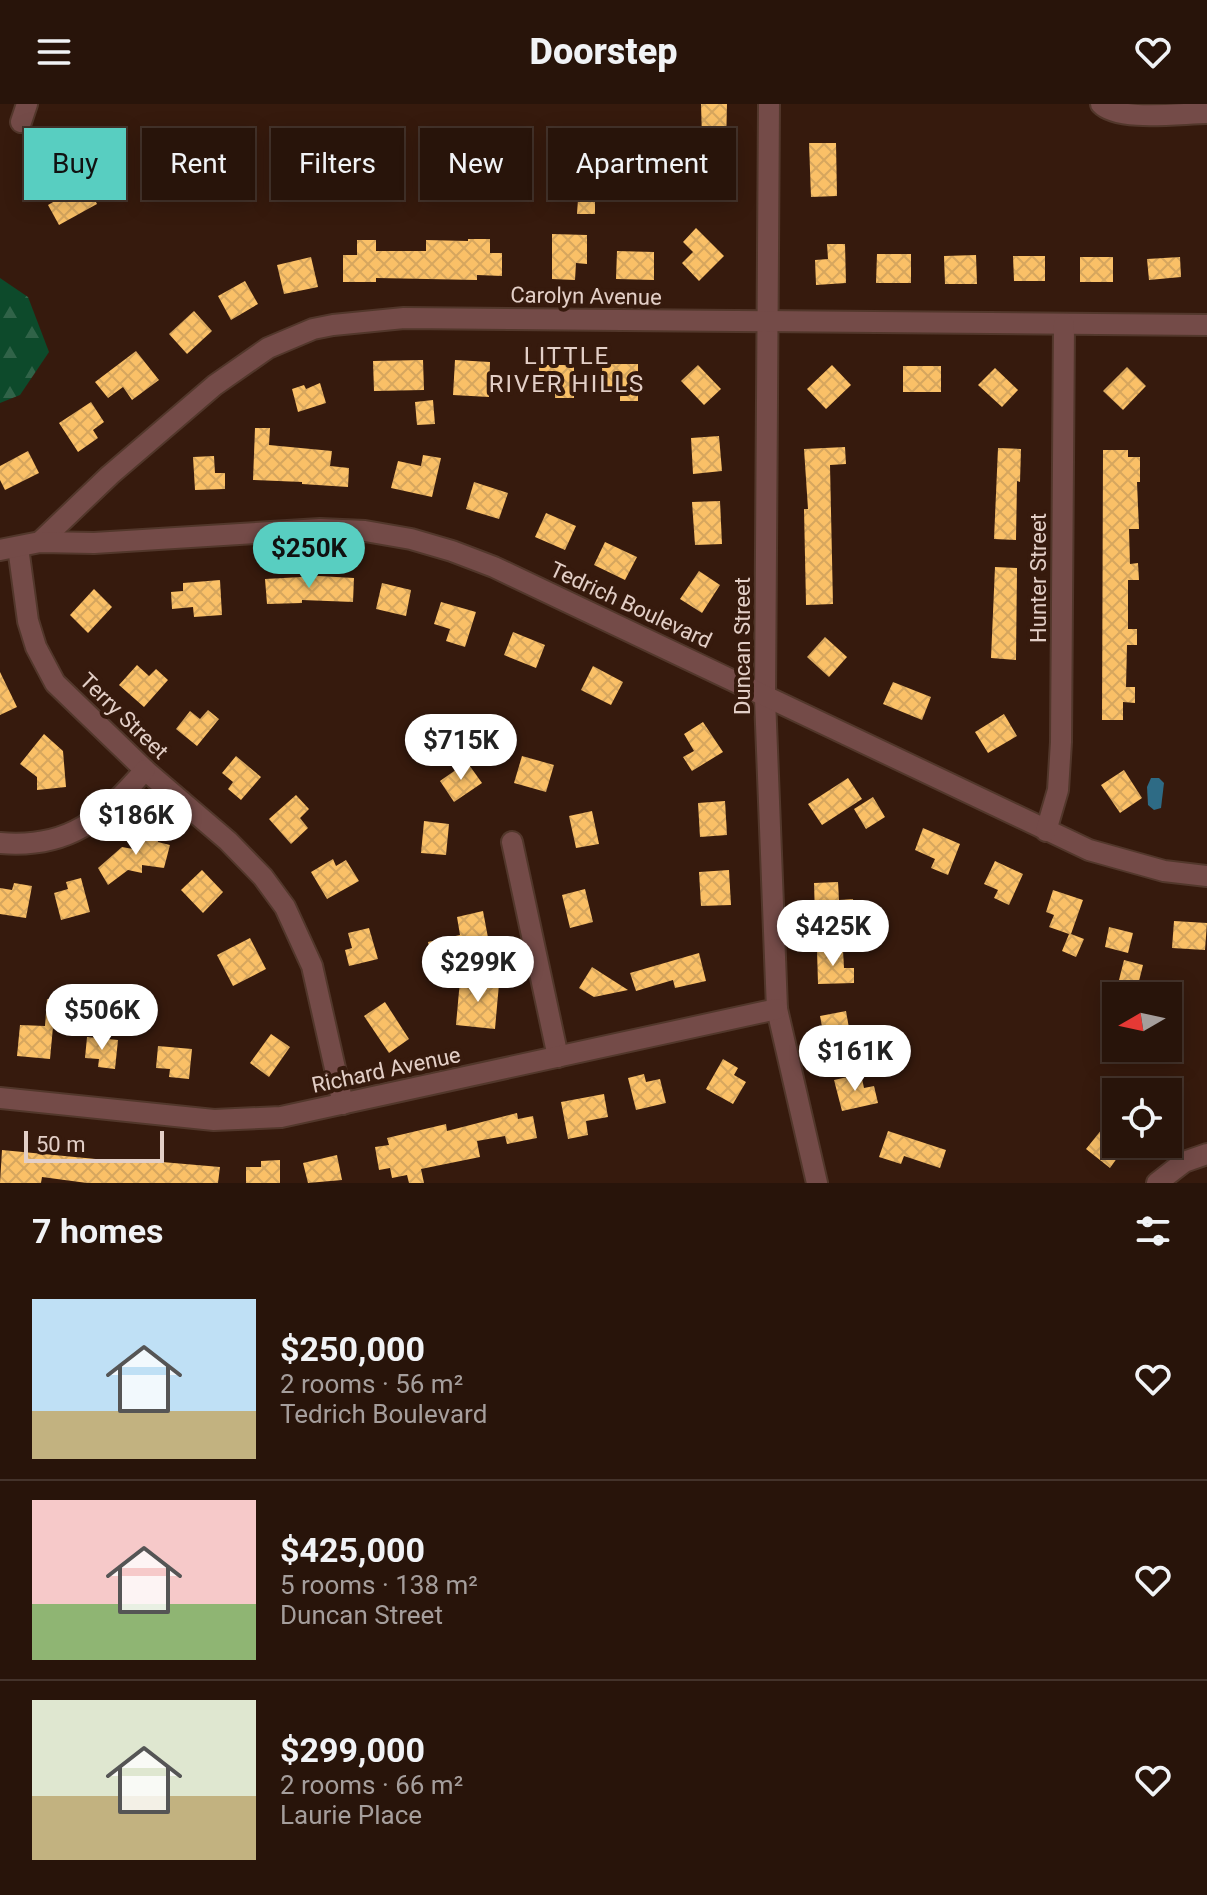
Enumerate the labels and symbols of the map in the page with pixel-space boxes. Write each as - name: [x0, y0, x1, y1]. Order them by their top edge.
- street label: Carolyn Avenue: [510, 282, 662, 310]
- district label: LITTLE RIVER HILLS: [489, 342, 645, 398]
- street label: Hunter Street: [1026, 513, 1051, 643]
- pin: $250K: [253, 522, 365, 590]
- street label: Tedrich Boulevard: [546, 557, 716, 653]
- street label: Duncan Street: [730, 577, 755, 715]
- street label: Terry Street: [75, 668, 173, 764]
- pin: $715K: [405, 714, 517, 782]
- pin: $186K: [80, 789, 192, 857]
- pin: $425K: [777, 900, 889, 968]
- pin: $299K: [422, 936, 534, 1004]
- north arrow: [1102, 982, 1182, 1062]
- pin: $506K: [46, 984, 158, 1052]
- pin: $161K: [799, 1025, 911, 1093]
- street label: Richard Avenue: [309, 1042, 463, 1098]
- scale bar: [24, 1127, 164, 1163]

